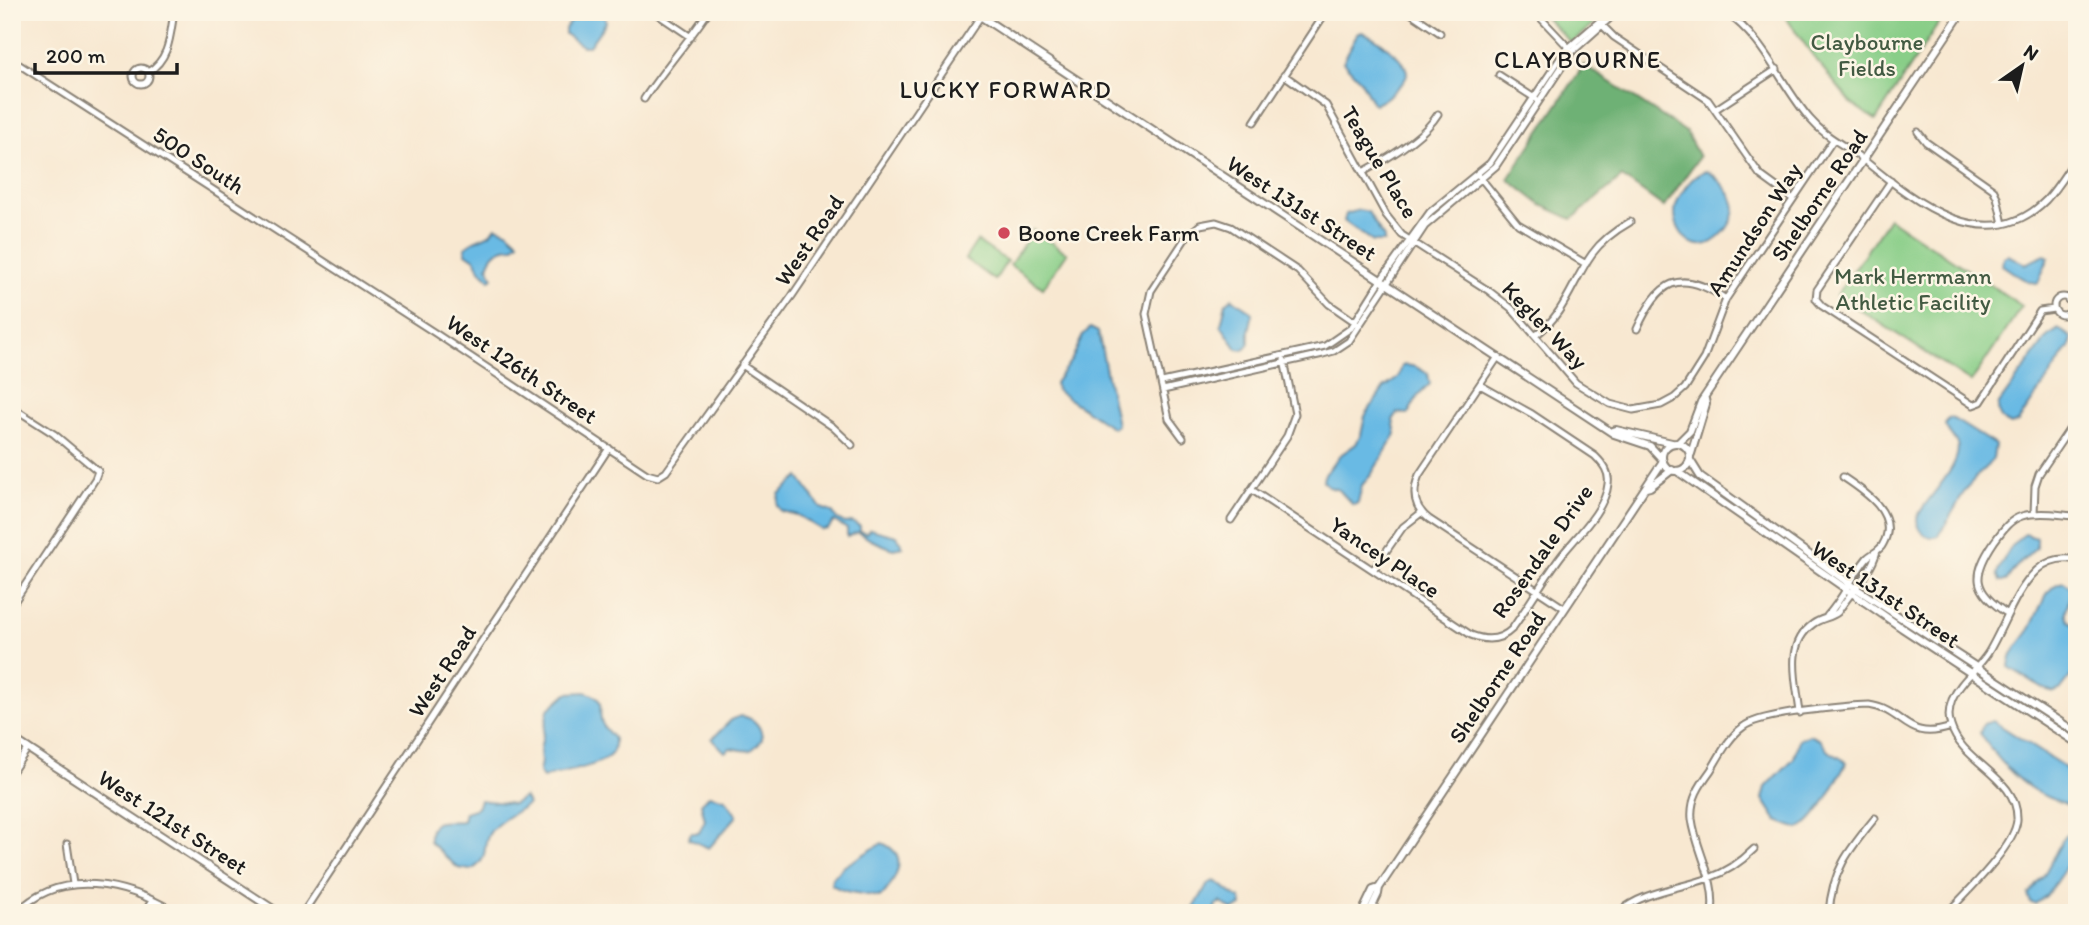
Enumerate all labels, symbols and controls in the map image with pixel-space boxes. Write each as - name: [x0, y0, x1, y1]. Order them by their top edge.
- park label: Claybourne Fields: [1811, 28, 1923, 82]
- scale bar: [35, 32, 177, 76]
- north arrow: [1988, 32, 2058, 102]
- text: N: [2019, 39, 2043, 65]
- text: 200 m: [46, 43, 106, 68]
- district label: CLAYBOURNE: [1494, 45, 1662, 74]
- district label: LUCKY FORWARD: [899, 75, 1113, 104]
- street label: Teague Place: [1335, 101, 1425, 223]
- street label: 500 South: [148, 120, 250, 200]
- street label: Shelborne Road: [1764, 123, 1874, 266]
- street label: West 131st Street: [1222, 149, 1382, 267]
- street label: Amundson Way: [1700, 157, 1808, 301]
- street label: West Road: [768, 189, 850, 291]
- place label: Boone Creek Farm: [1018, 219, 1200, 247]
- marker: Boone Creek Farm: [996, 225, 1012, 241]
- park label: Mark Herrmann Athletic Facility: [1834, 262, 1992, 316]
- street label: Kegler Way: [1496, 275, 1594, 375]
- street label: West 126th Street: [441, 308, 603, 430]
- street label: Rosendale Drive: [1485, 478, 1599, 624]
- street label: Yancey Place: [1325, 510, 1445, 604]
- street label: West 131st Street: [1806, 534, 1966, 654]
- street label: Shelborne Road: [1442, 605, 1552, 748]
- street label: West Road: [402, 619, 482, 722]
- street label: West 121st Street: [93, 763, 253, 881]

